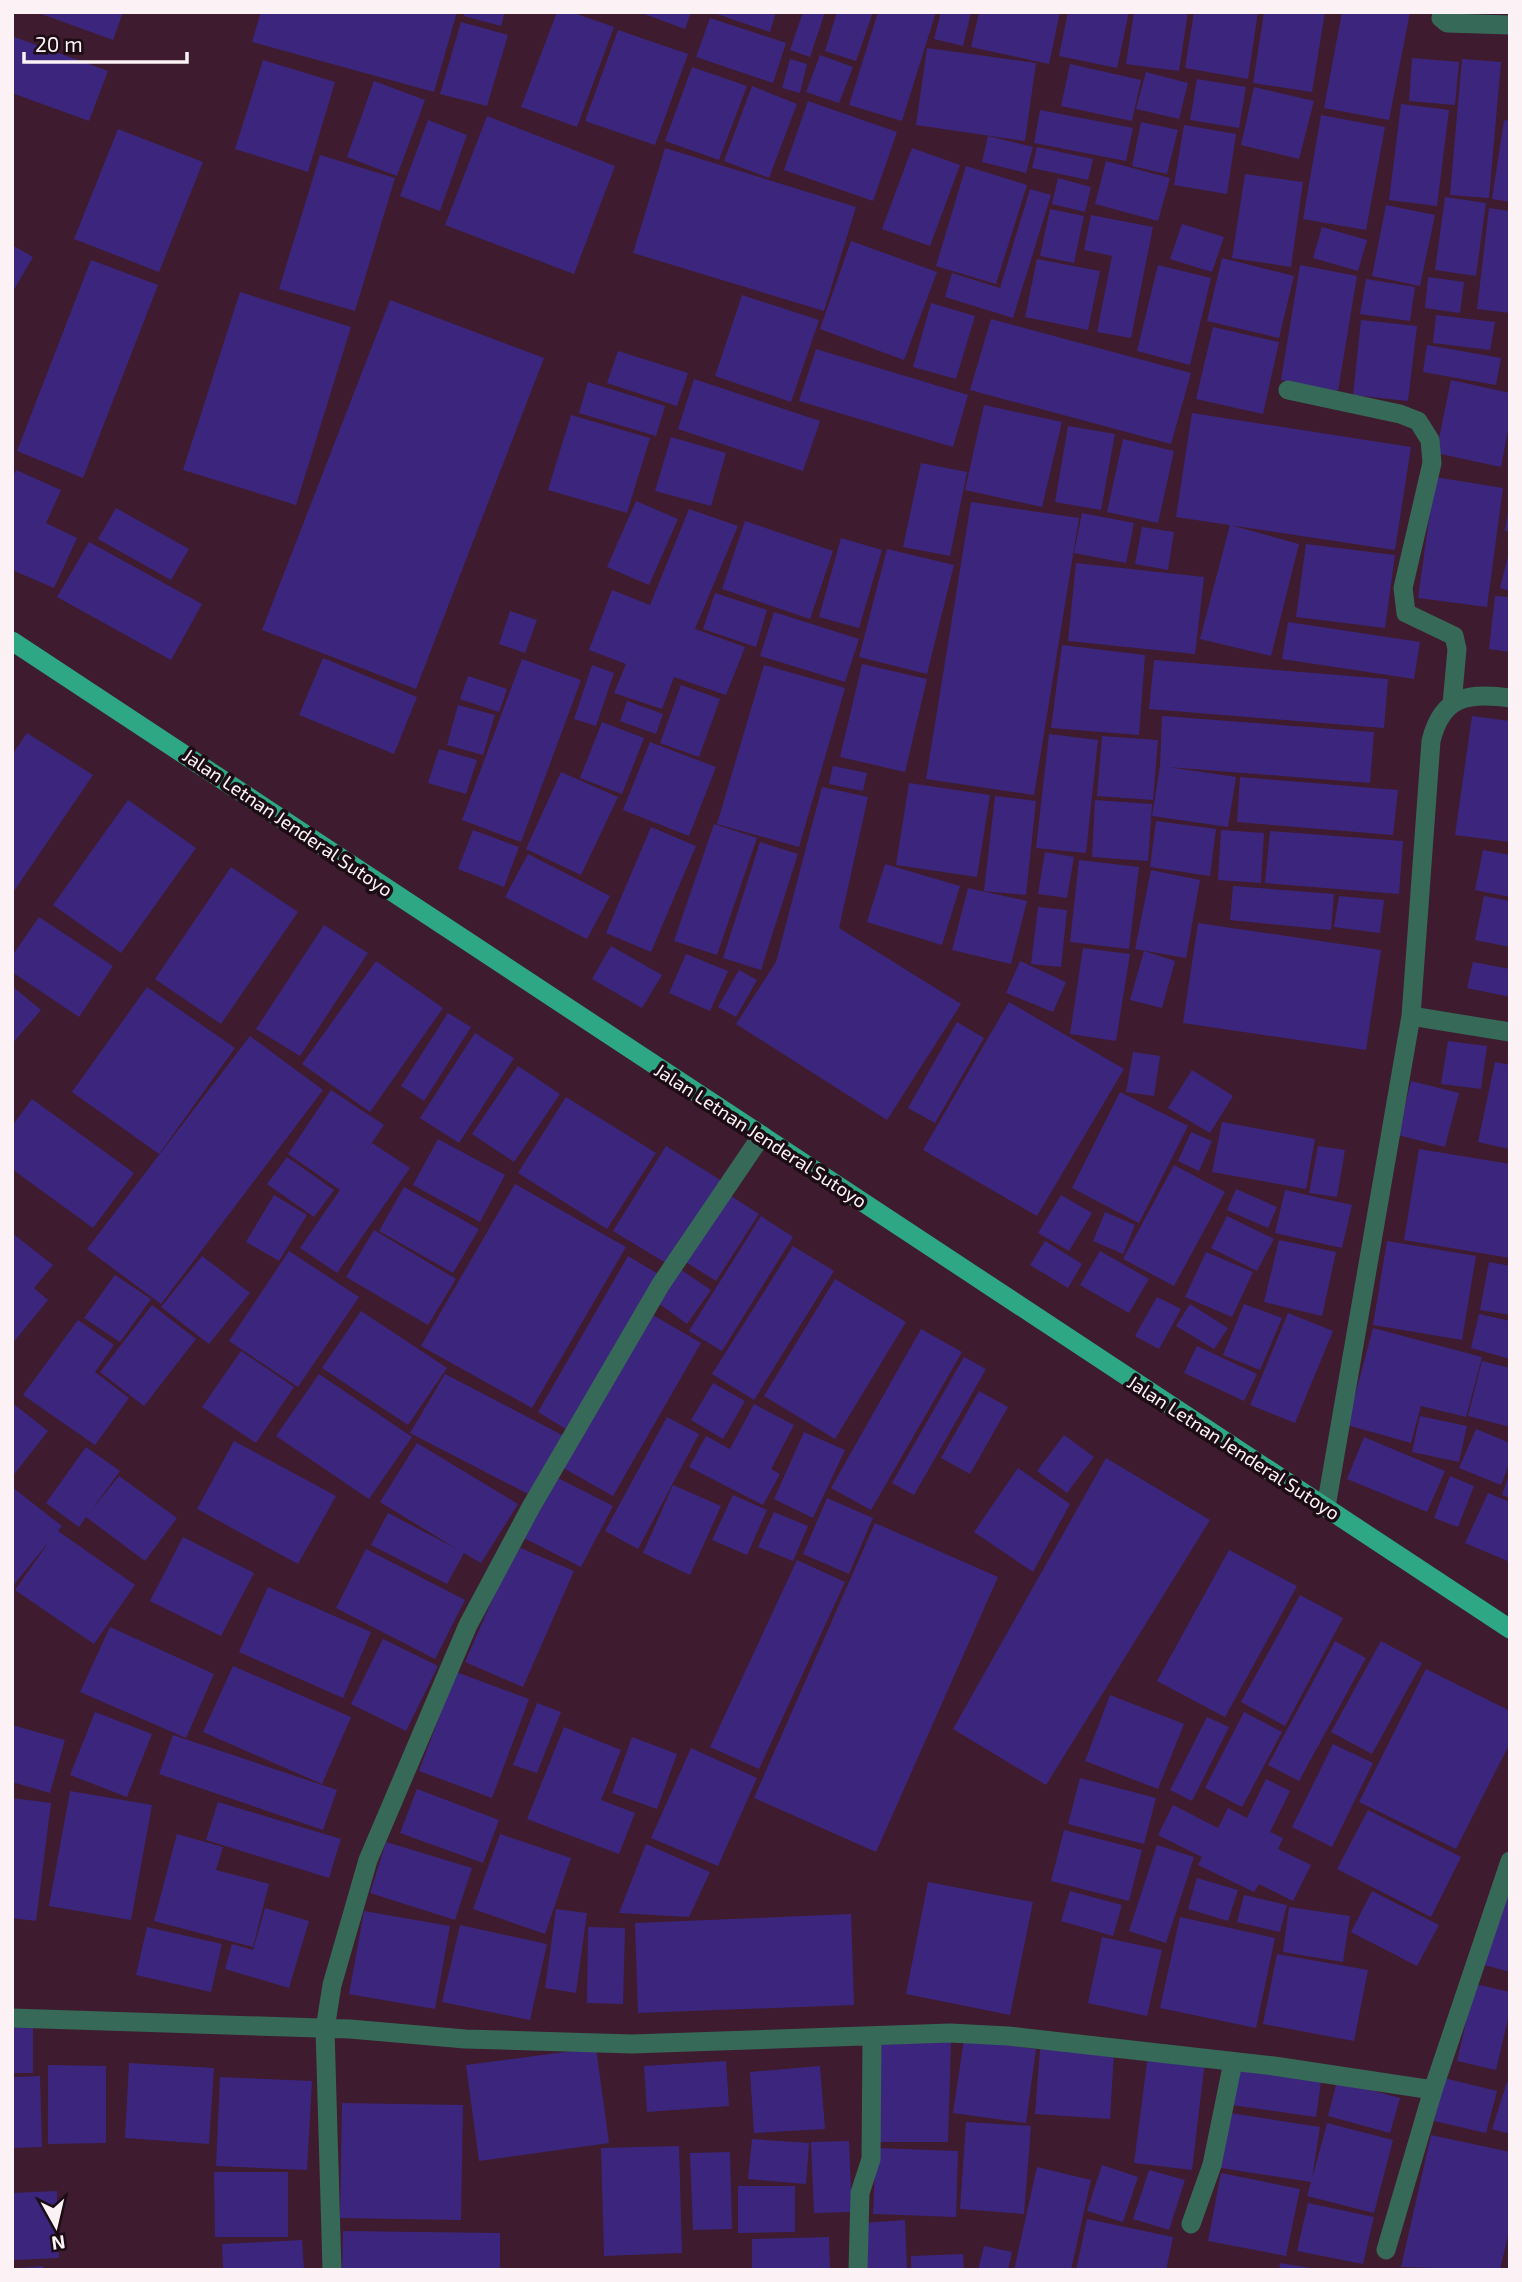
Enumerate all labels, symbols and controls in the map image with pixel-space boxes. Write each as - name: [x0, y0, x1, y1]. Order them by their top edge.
- scale bar: [24, 21, 187, 65]
- text: 20 m: [35, 31, 83, 56]
- street label: Jalan Letnan Jenderal Sutoyo: [179, 743, 397, 901]
- street label: Jalan Letnan Jenderal Sutoyo: [651, 1058, 871, 1212]
- street label: Jalan Letnan Jenderal Sutoyo: [1124, 1370, 1344, 1524]
- north arrow: [21, 2191, 91, 2261]
- text: N: [50, 2231, 67, 2256]

